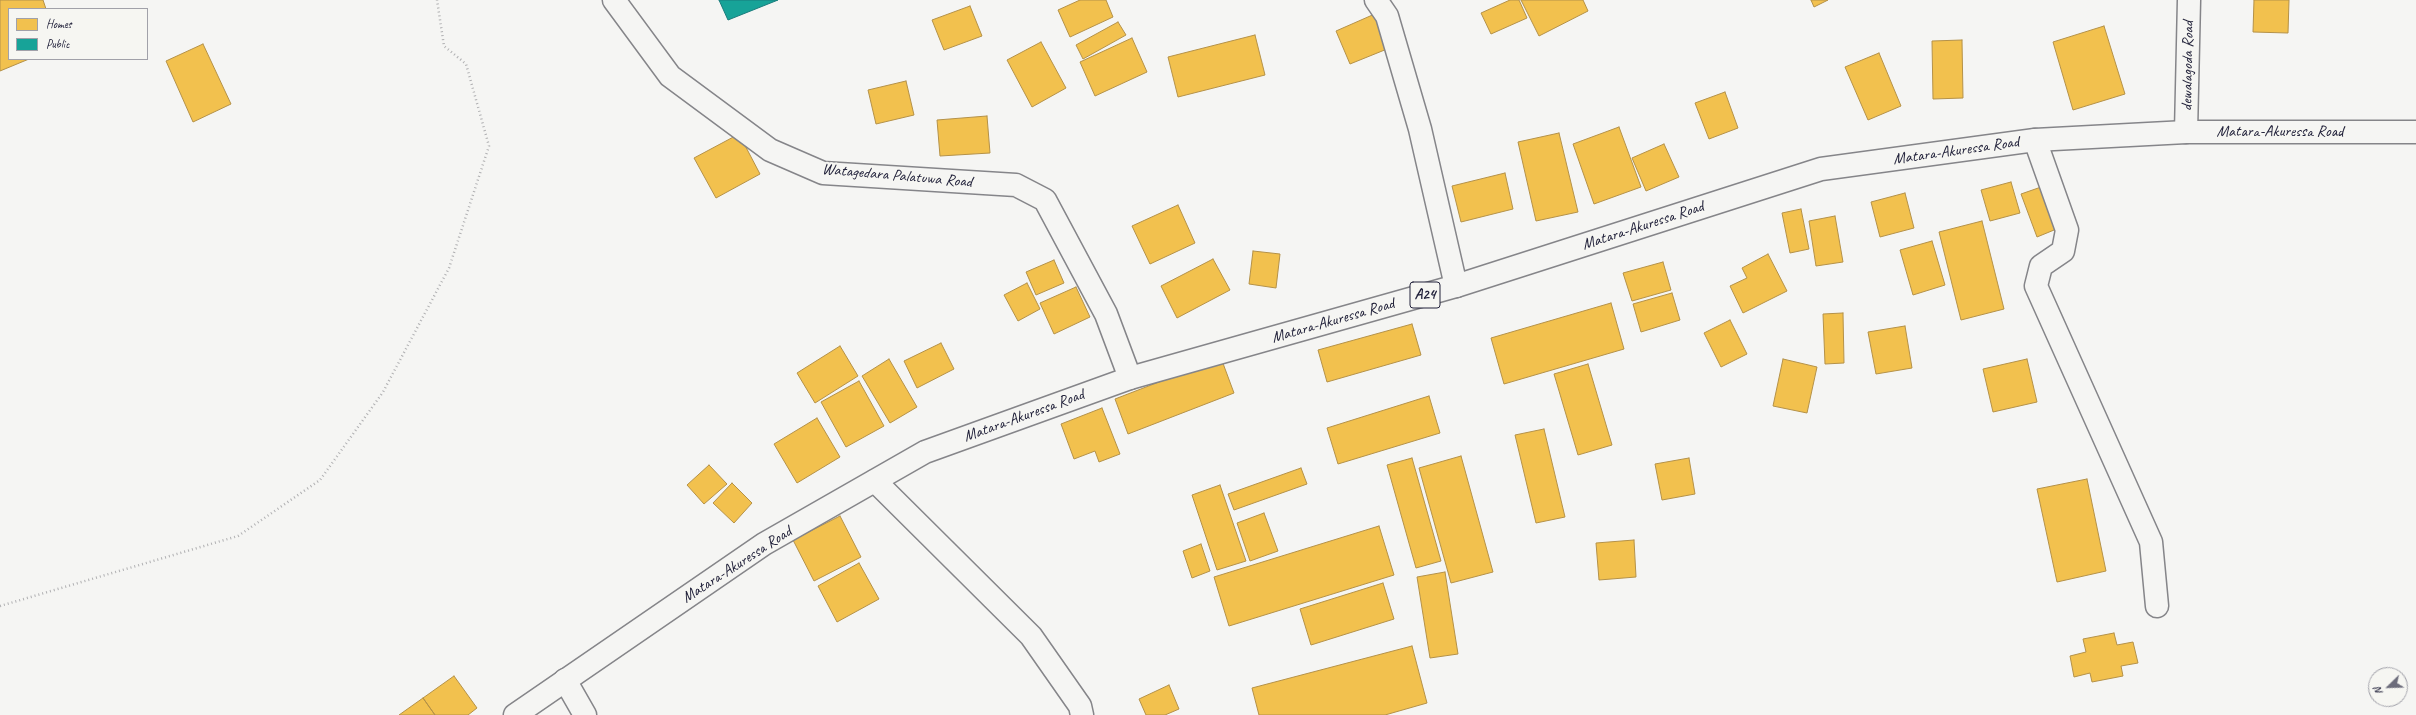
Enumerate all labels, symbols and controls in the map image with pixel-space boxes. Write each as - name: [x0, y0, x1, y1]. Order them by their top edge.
- legend: [8, 8, 148, 60]
- text: Homes: [46, 16, 72, 32]
- street label: dewalagoda Road: [2178, 21, 2198, 111]
- text: Public: [46, 36, 70, 52]
- street label: Matara-Akuressa Road: [2217, 122, 2343, 142]
- street label: Matara-Akuressa Road: [1892, 133, 2020, 169]
- street label: Watagedara Palatuwa Road: [821, 160, 973, 192]
- street label: Matara-Akuressa Road: [1580, 197, 1706, 255]
- road number: A24: [1410, 282, 1440, 308]
- street label: Matara-Akuressa Road: [1269, 294, 1397, 348]
- street label: Matara-Akuressa Road: [961, 385, 1087, 447]
- street label: Matara-Akuressa Road: [679, 522, 795, 608]
- north arrow: [2368, 667, 2408, 707]
- text: N: [2370, 685, 2386, 697]

